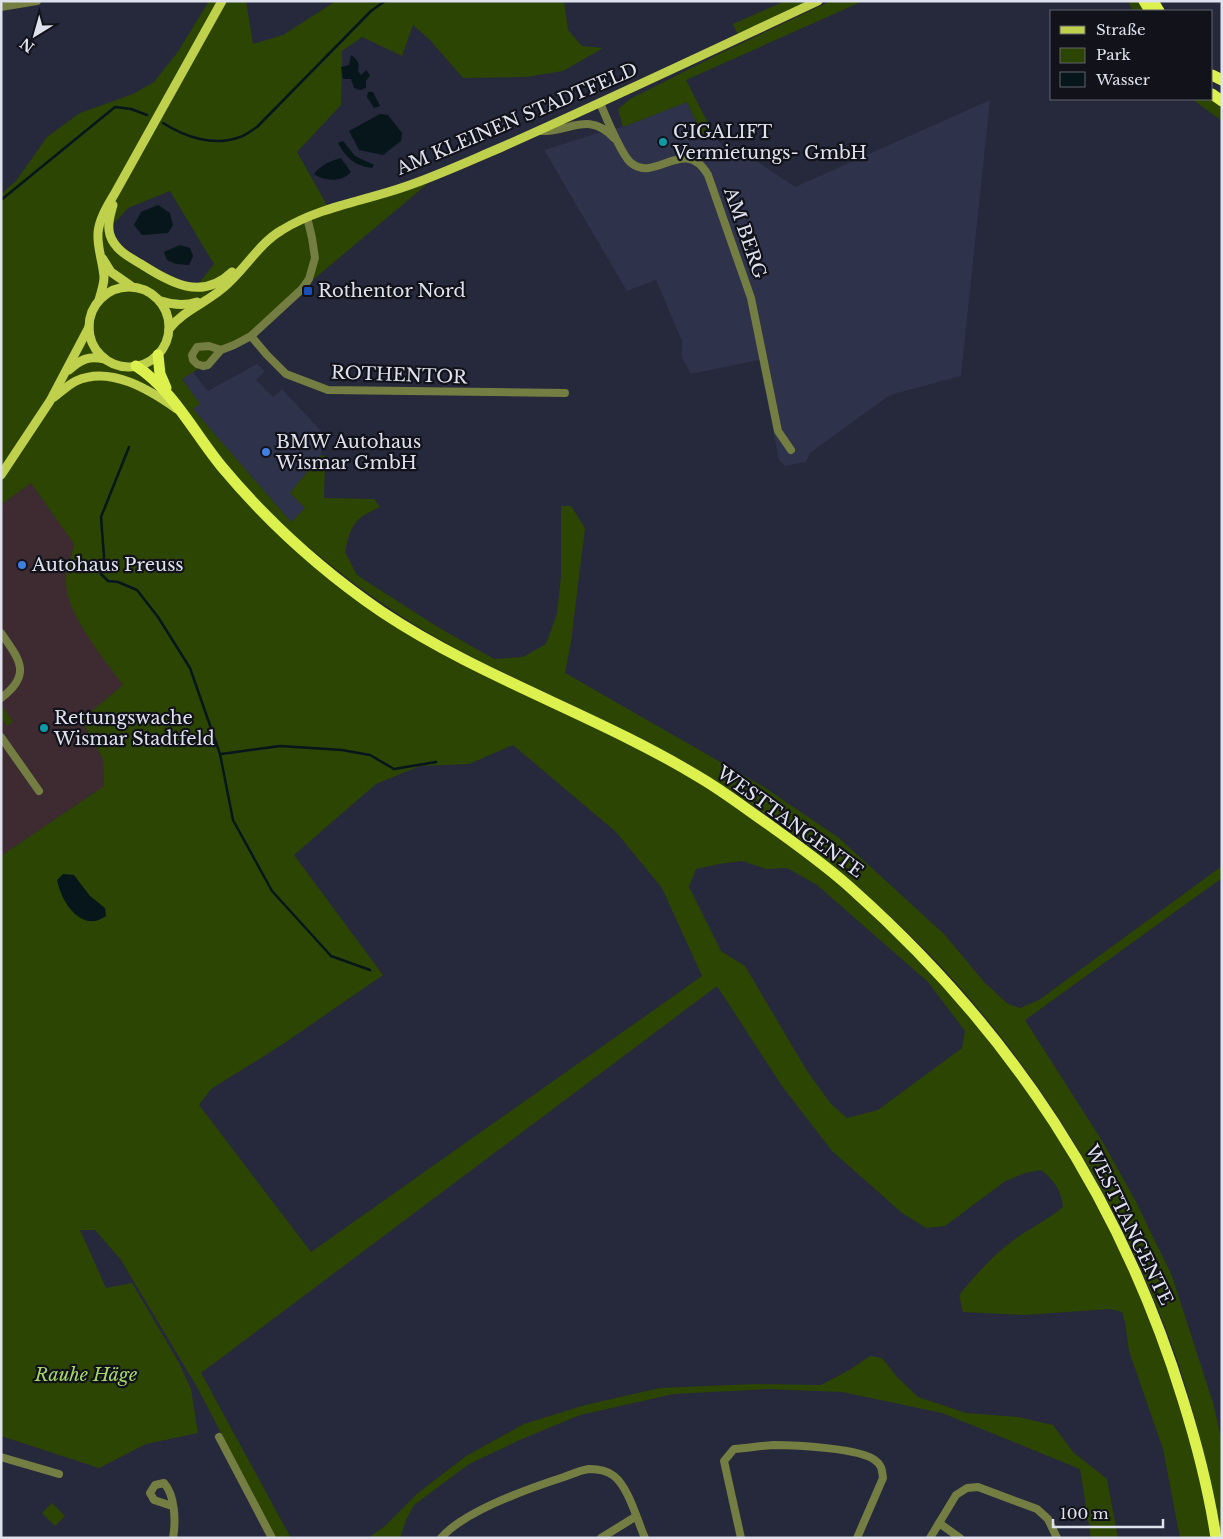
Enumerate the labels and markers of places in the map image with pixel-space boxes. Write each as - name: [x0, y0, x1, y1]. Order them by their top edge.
- place label: GIGALIFT Vermietungs- GmbH: [672, 121, 867, 164]
- marker: GIGALIFT Vermietungs- GmbH: [657, 136, 669, 148]
- place label: Rothentor Nord: [318, 280, 466, 302]
- marker: Rothentor Nord: [302, 285, 314, 297]
- place label: BMW Autohaus Wismar GmbH: [275, 431, 421, 474]
- marker: BMW Autohaus Wismar GmbH: [260, 446, 272, 458]
- place label: Autohaus Preuss: [31, 554, 184, 576]
- marker: Autohaus Preuss: [16, 559, 28, 571]
- place label: Rettungswache Wismar Stadtfeld: [53, 707, 215, 750]
- marker: Rettungswache Wismar Stadtfeld: [38, 722, 50, 734]

